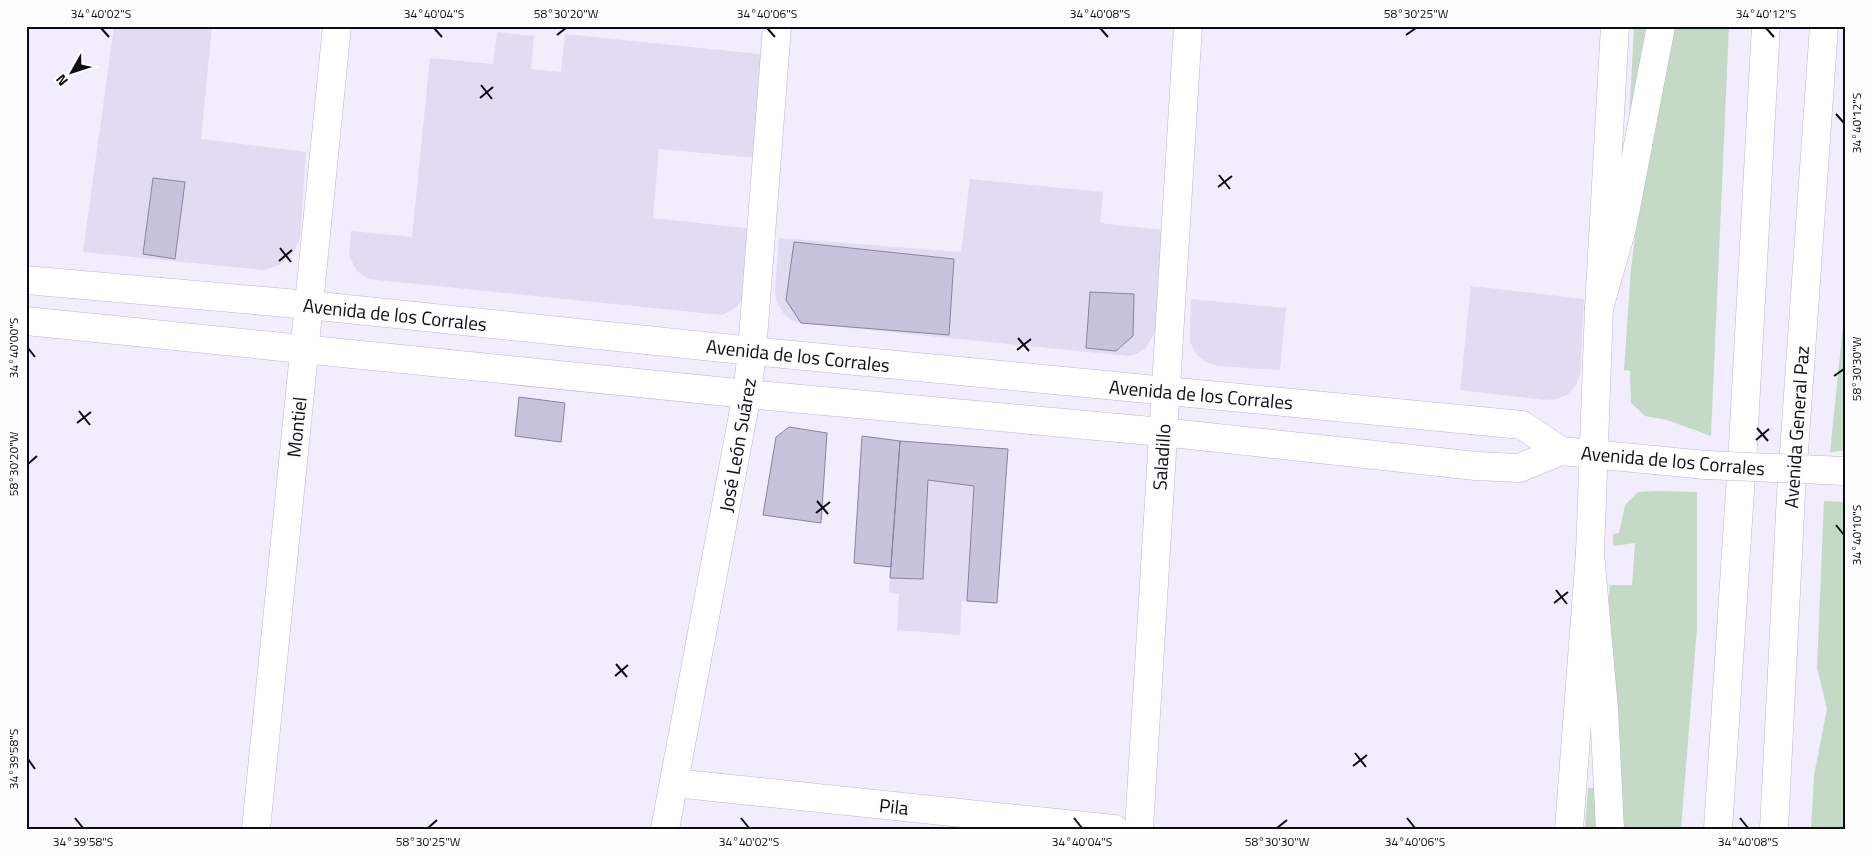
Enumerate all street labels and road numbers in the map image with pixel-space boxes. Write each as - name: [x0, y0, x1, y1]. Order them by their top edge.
- street label: Avenida de los Corrales: [302, 290, 488, 338]
- street label: Avenida de los Corrales: [705, 331, 891, 379]
- street label: Avenida General Paz: [1776, 345, 1816, 509]
- street label: Avenida de los Corrales: [1108, 372, 1294, 417]
- street label: José León Suárez: [711, 376, 763, 514]
- street label: Montiel: [278, 395, 314, 459]
- street label: Saladillo: [1144, 423, 1178, 491]
- street label: Avenida de los Corrales: [1580, 438, 1766, 483]
- street label: Pila: [878, 790, 911, 822]

